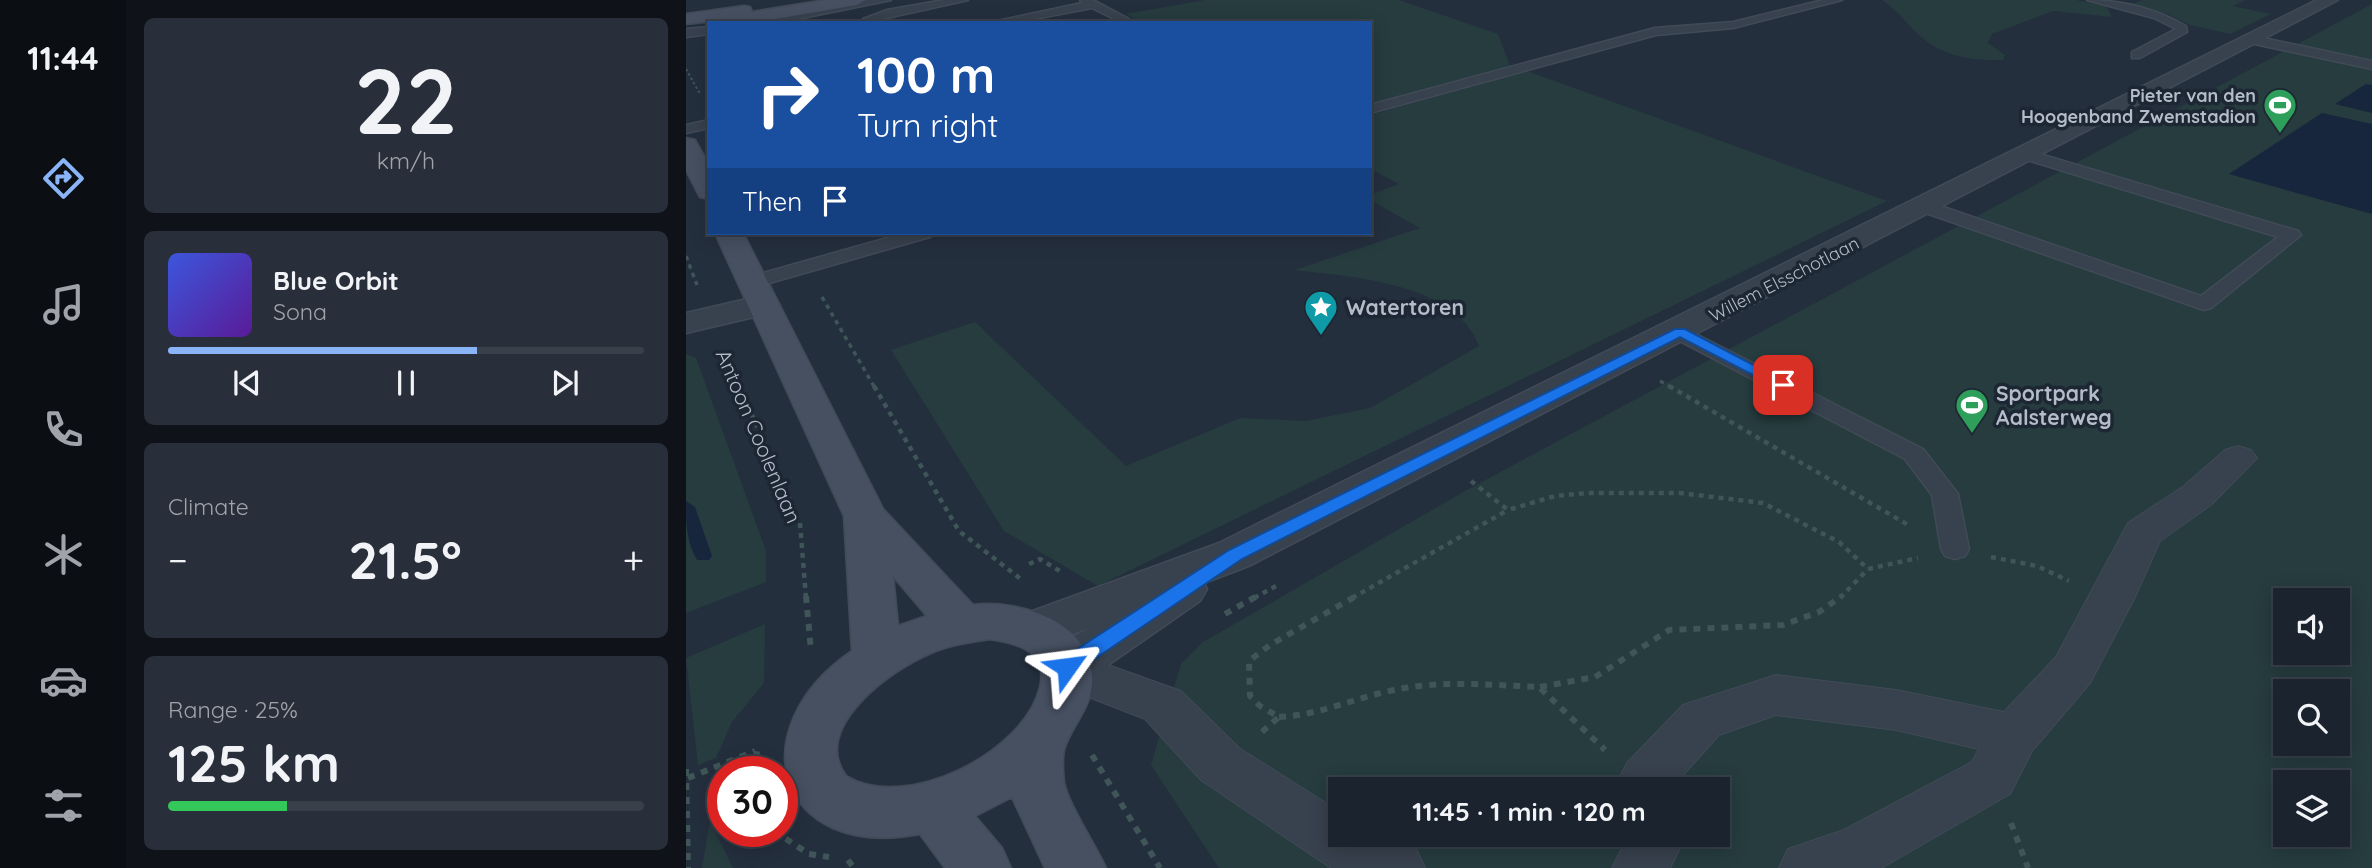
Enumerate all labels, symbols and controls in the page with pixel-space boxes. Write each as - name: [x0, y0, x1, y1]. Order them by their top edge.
- text: 11:44: [27, 38, 99, 78]
- text: 22: [354, 43, 458, 157]
- text: 100 m: [857, 44, 995, 105]
- icon: right: [742, 49, 833, 140]
- place label: Pieter van den Hoogenband Zwemstadion: [2021, 84, 2256, 128]
- sports icon: Pieter van den Hoogenband Zwemstadion: [2261, 86, 2299, 135]
- text: Turn right: [857, 105, 998, 145]
- text: km/h: [377, 146, 435, 175]
- icon: directions: [39, 154, 88, 203]
- icon: arrive: [816, 182, 854, 220]
- text: Then: [742, 185, 802, 218]
- street label: Willem Elsschotlaan: [1705, 231, 1863, 327]
- text: Blue Orbit: [273, 264, 399, 297]
- icon: music: [39, 280, 88, 329]
- place icon: Watertoren: [1302, 288, 1340, 337]
- place label: Watertoren: [1346, 294, 1464, 320]
- text: Sona: [273, 297, 327, 326]
- street label: Antoon Coolenlaan: [711, 345, 807, 527]
- pin: [1753, 355, 1813, 415]
- icon: previous: [228, 364, 266, 402]
- icon: pause: [387, 364, 425, 402]
- icon: next: [546, 364, 584, 402]
- icon: arrive: [1764, 366, 1802, 404]
- place label: Sportpark Aalsterweg: [1996, 380, 2112, 430]
- sports icon: Sportpark Aalsterweg: [1953, 386, 1991, 435]
- icon: phone: [39, 405, 88, 454]
- text: Climate: [168, 492, 249, 521]
- text: 21.5°: [349, 527, 462, 592]
- icon: climate: [39, 530, 88, 579]
- text: −: [168, 536, 188, 584]
- text: +: [623, 536, 644, 584]
- map controls: [2273, 588, 2350, 847]
- button: sound: [2273, 588, 2350, 665]
- position arrow: [1030, 630, 1104, 704]
- icon: car: [39, 656, 88, 705]
- button: search: [2273, 679, 2350, 756]
- text: Range · 25%: [168, 695, 298, 724]
- text: 125 km: [168, 730, 340, 795]
- speed limit sign: 30: [707, 756, 798, 847]
- button: layers: [2273, 770, 2350, 847]
- icon: filters: [39, 781, 88, 830]
- text: 11:45 · 1 min · 120 m: [1412, 795, 1646, 828]

